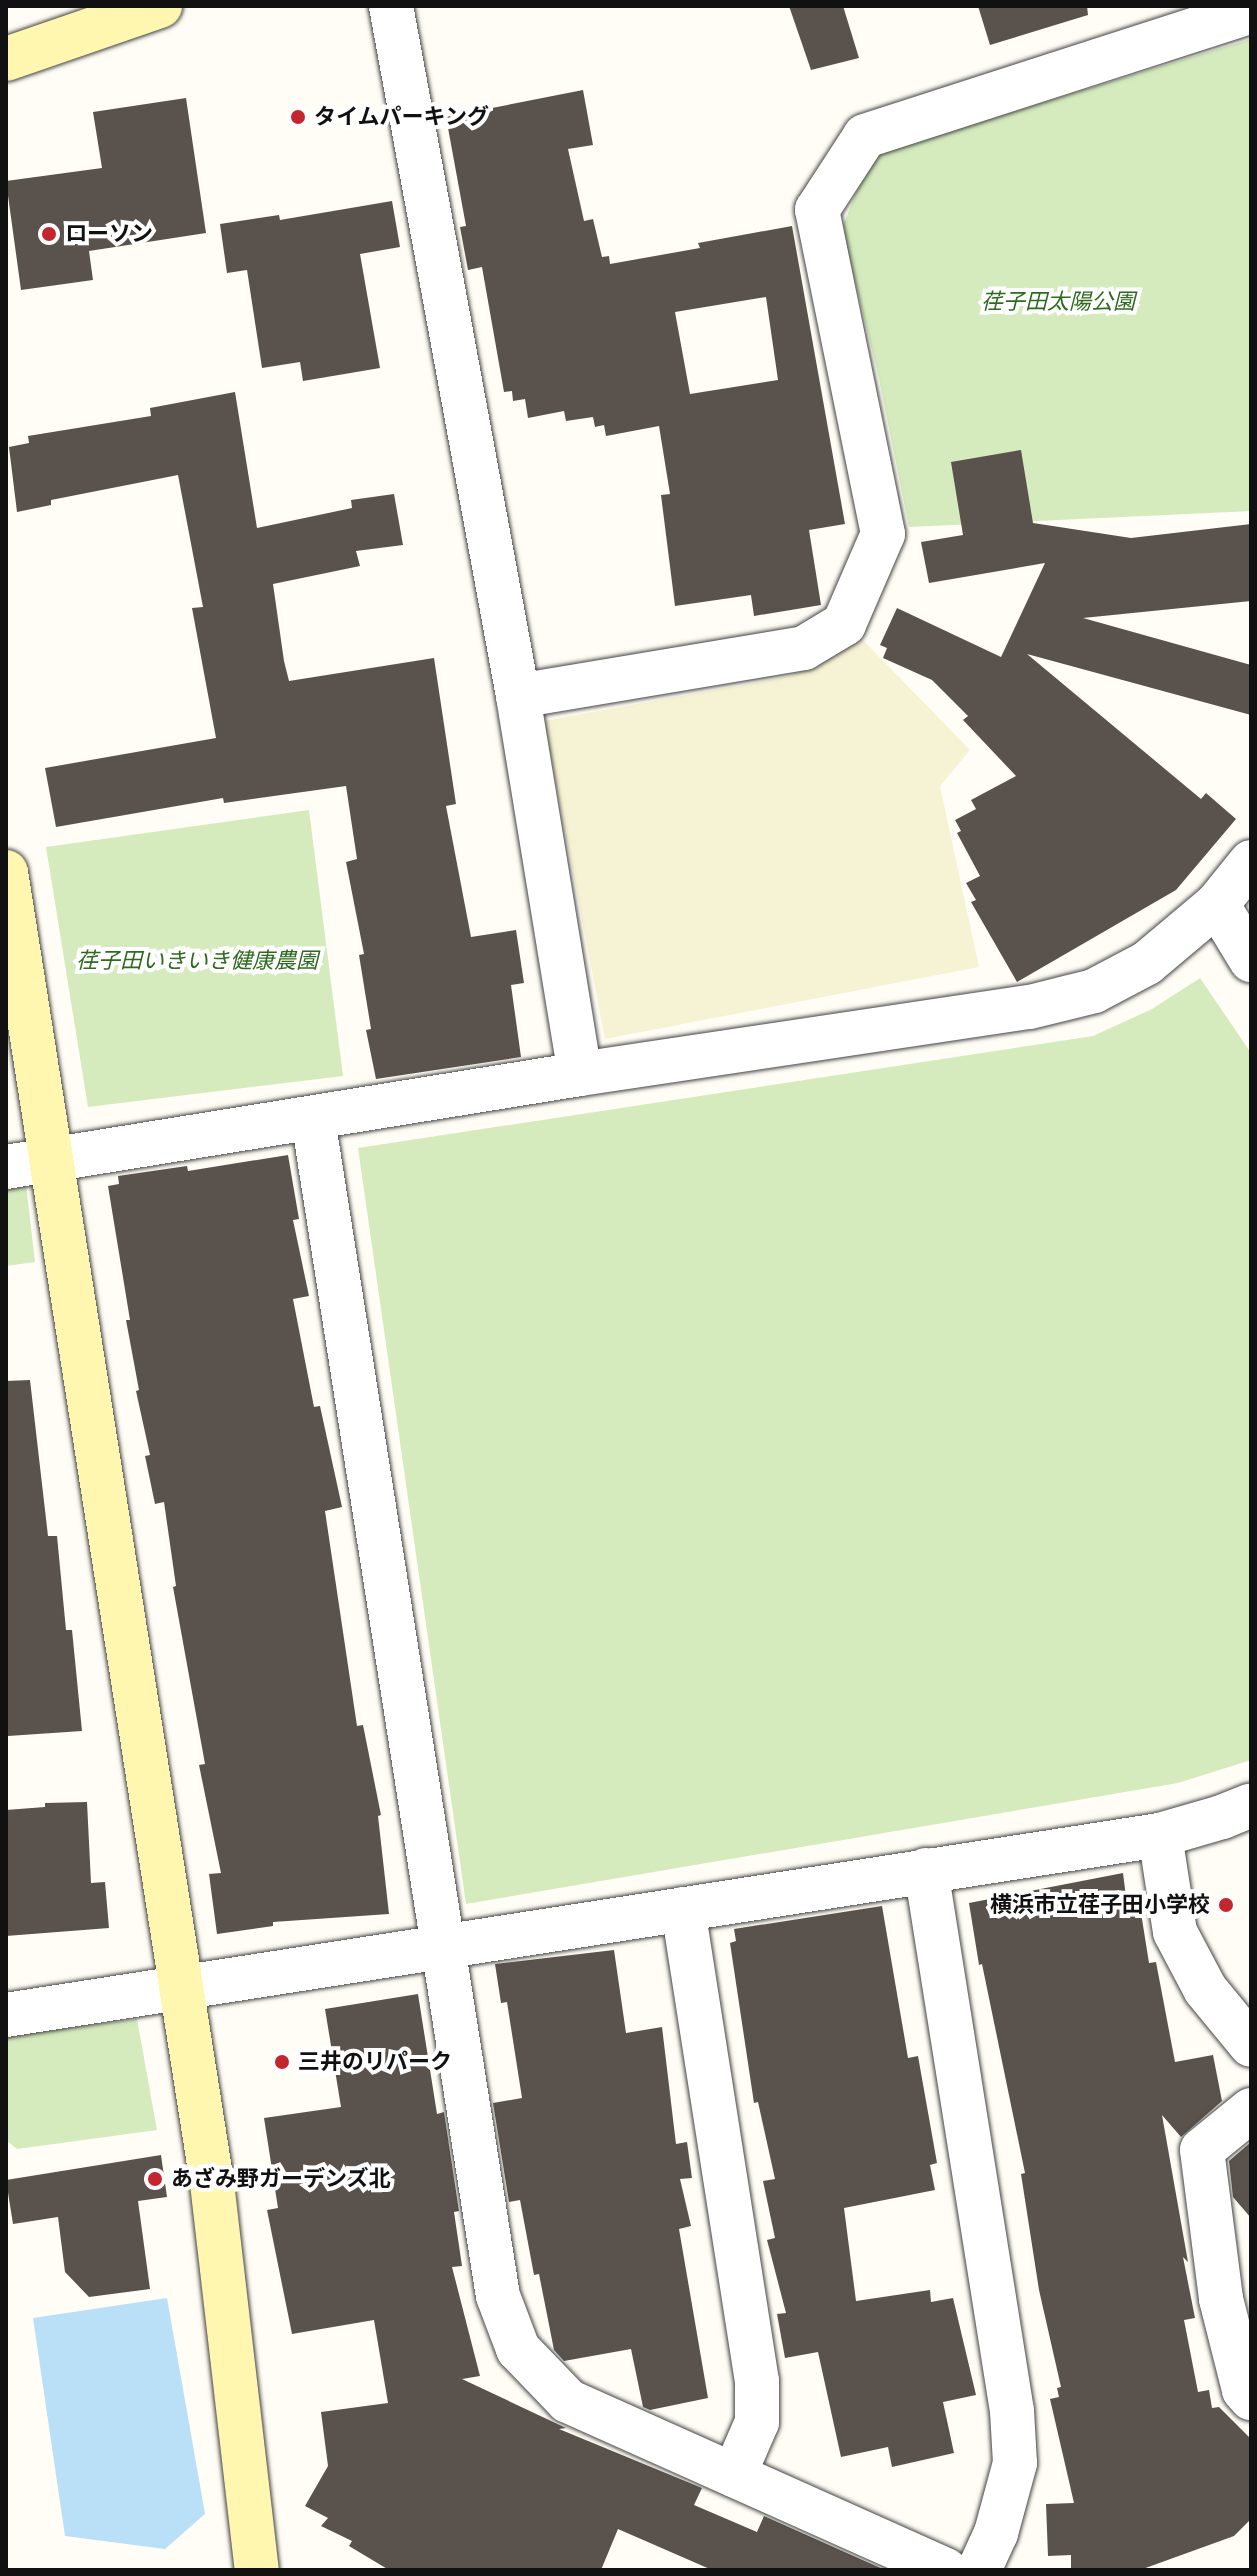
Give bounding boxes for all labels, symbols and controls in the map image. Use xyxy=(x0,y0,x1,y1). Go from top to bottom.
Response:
place label: タイムパーキング xyxy=(314,104,490,130)
marker: タイムパーキング xyxy=(289,108,307,126)
place label: ローソン xyxy=(65,221,153,247)
marker: ローソン xyxy=(40,225,58,243)
park label: 荏子田太陽公園 xyxy=(981,289,1135,315)
park label: 荏子田いきいき健康農園 xyxy=(76,948,318,974)
place label: 横浜市立荏子田小学校 xyxy=(990,1892,1210,1918)
marker: 横浜市立荏子田小学校 xyxy=(1217,1896,1235,1914)
place label: 三井のリパーク xyxy=(298,2049,452,2075)
marker: 三井のリパーク xyxy=(273,2053,291,2071)
place label: あざみ野ガーデンズ北 xyxy=(171,2166,391,2192)
marker: あざみ野ガーデンズ北 xyxy=(146,2170,164,2188)

